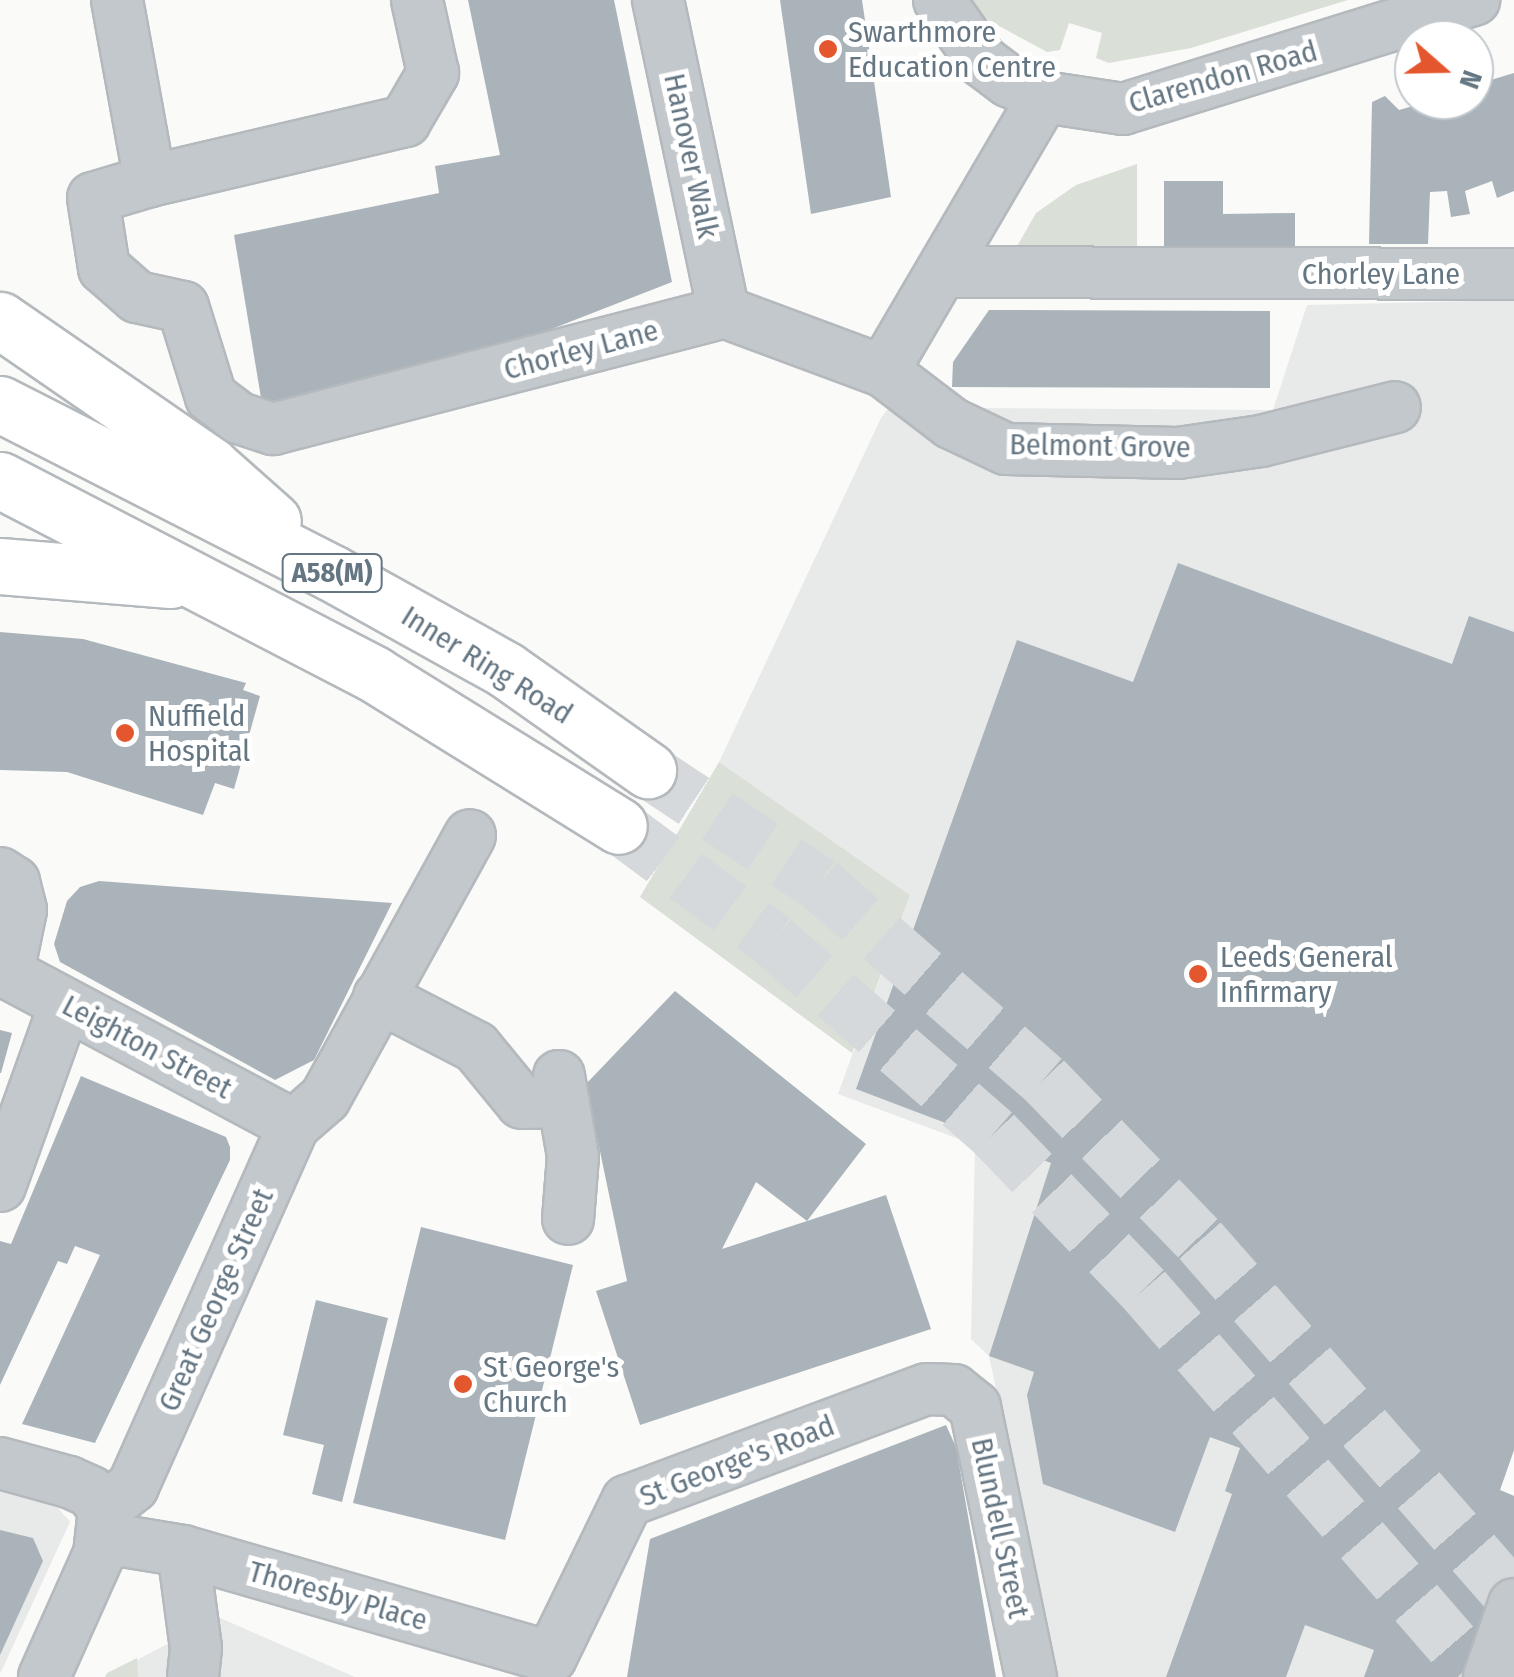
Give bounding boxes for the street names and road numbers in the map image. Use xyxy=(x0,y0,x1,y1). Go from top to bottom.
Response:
street label: Clarendon Road xyxy=(1125,33,1321,121)
street label: Hanover Walk xyxy=(656,70,726,242)
street label: Chorley Lane xyxy=(1302,256,1460,292)
street label: Chorley Lane xyxy=(500,312,662,388)
street label: Belmont Grove xyxy=(1009,426,1191,466)
road number: A58(M) xyxy=(280,550,384,596)
street label: Inner Ring Road xyxy=(395,598,579,732)
street label: Leighton Street xyxy=(56,987,238,1107)
street label: Great George Street xyxy=(151,1183,281,1417)
street label: St George's Road xyxy=(635,1407,839,1515)
street label: Blundell Street xyxy=(963,1435,1037,1621)
street label: Thoresby Place xyxy=(245,1553,431,1639)

